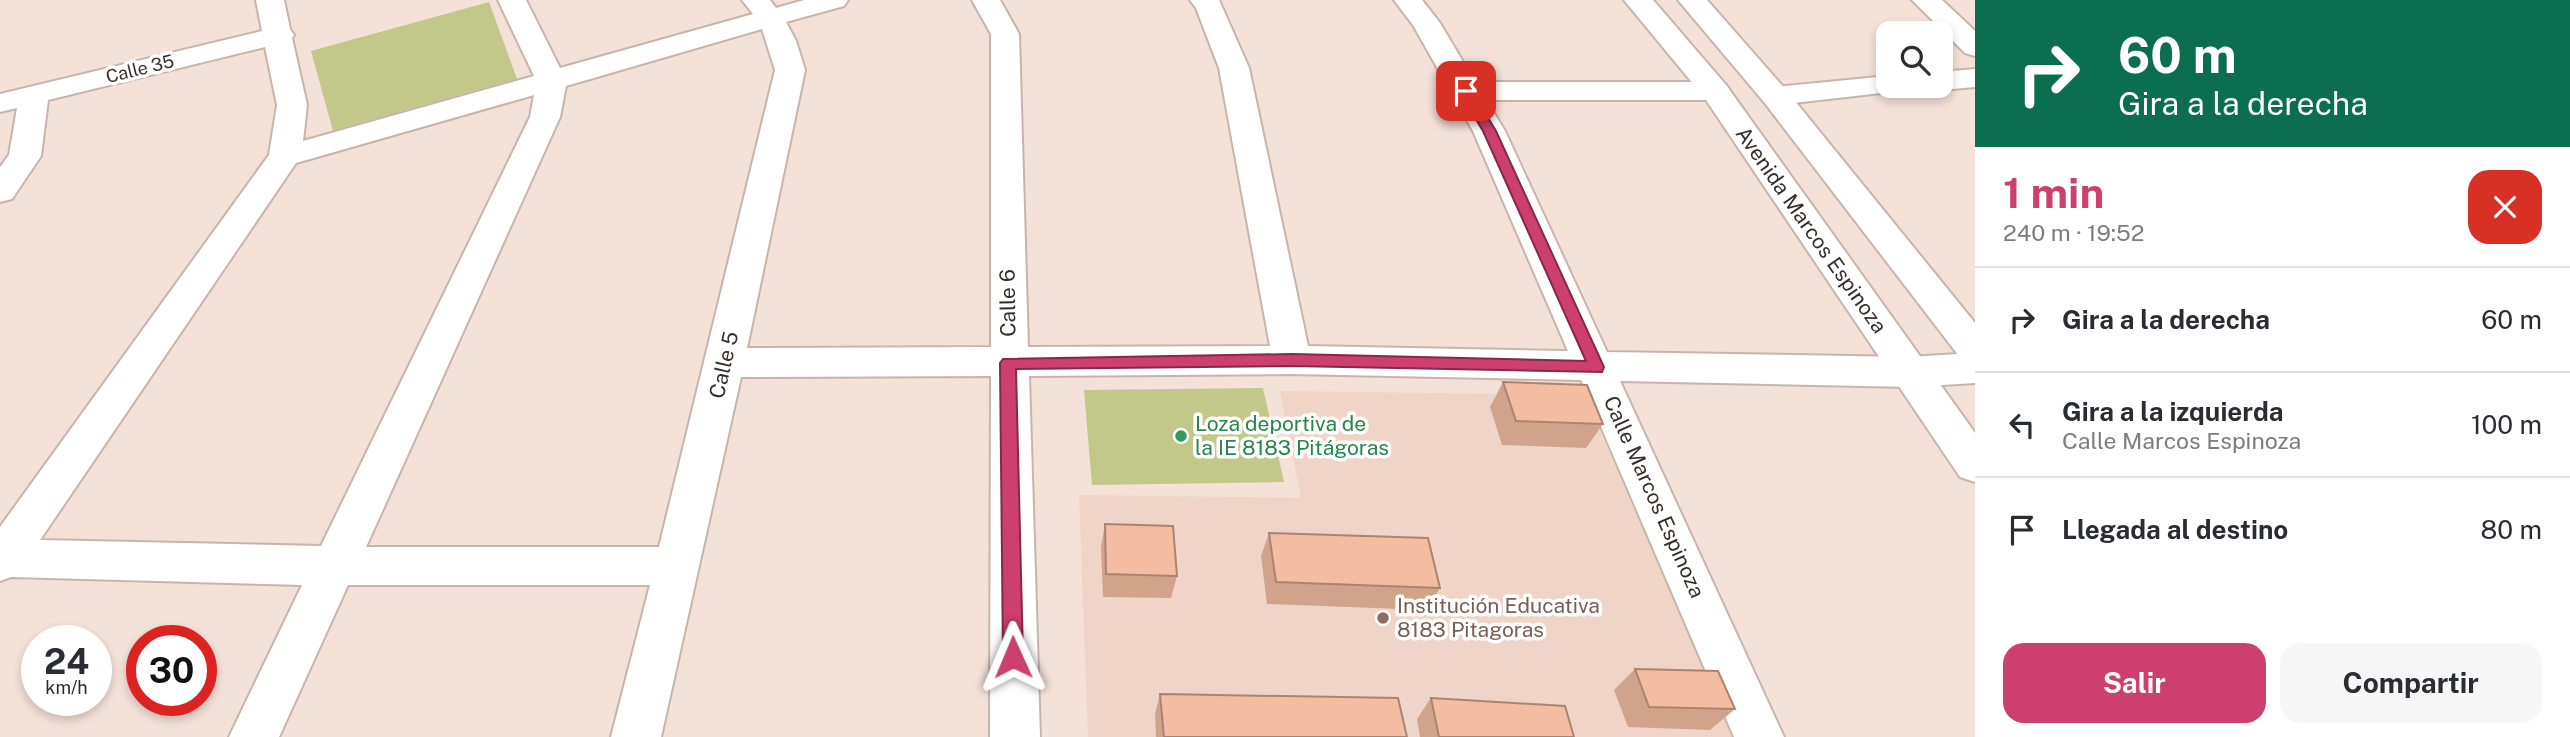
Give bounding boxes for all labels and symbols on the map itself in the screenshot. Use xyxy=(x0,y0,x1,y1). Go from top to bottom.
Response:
street label: Calle 35 xyxy=(104,50,176,87)
pin xyxy=(1436,61,1496,121)
street label: Avenida Marcos Espinoza xyxy=(1731,122,1892,338)
street label: Calle 6 xyxy=(994,269,1021,337)
street label: Calle 5 xyxy=(704,329,743,401)
street label: Calle Marcos Espinoza xyxy=(1599,392,1710,602)
place label: Loza deportiva de la IE 8183 Pitágoras xyxy=(1195,411,1389,460)
marker: Loza deportiva de la IE 8183 Pitágoras xyxy=(1173,428,1189,444)
place label: Institución Educativa 8183 Pitagoras xyxy=(1397,593,1600,642)
marker: Institución Educativa 8183 Pitagoras xyxy=(1375,610,1391,626)
position arrow xyxy=(976,620,1050,694)
speed limit sign: 30 xyxy=(126,625,217,716)

